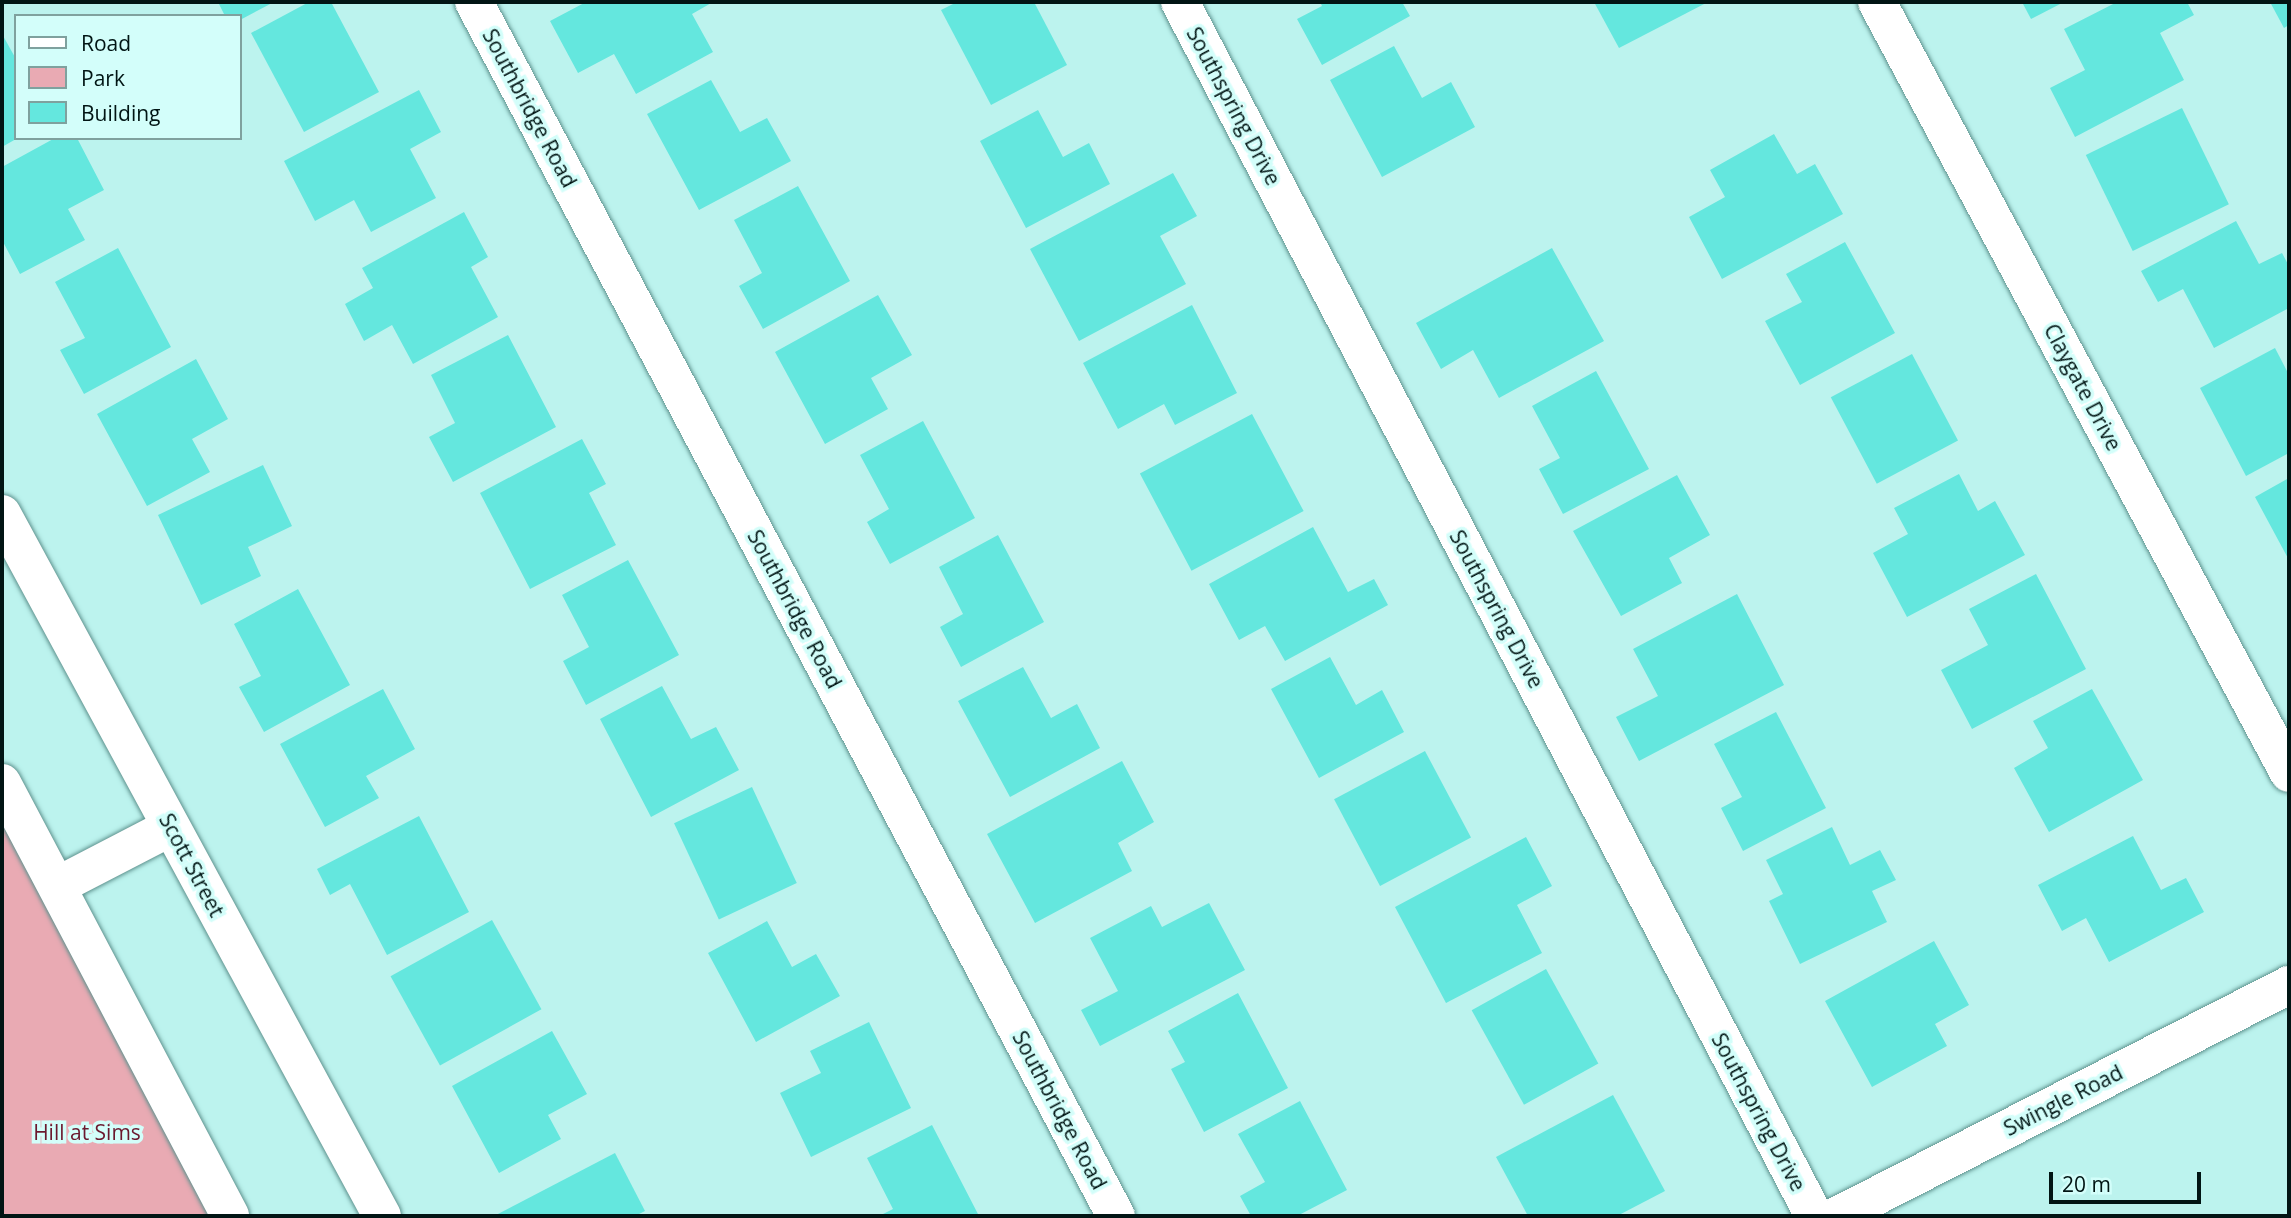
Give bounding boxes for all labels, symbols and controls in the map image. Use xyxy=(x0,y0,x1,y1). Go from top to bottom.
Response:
legend xyxy=(14,14,242,140)
street label: Southspring Drive xyxy=(1182,23,1286,189)
street label: Southbridge Road xyxy=(478,25,582,191)
text: Road xyxy=(81,29,131,57)
text: Park xyxy=(81,64,125,92)
text: Building xyxy=(81,99,160,127)
street label: Claygate Drive xyxy=(2039,319,2127,455)
street label: Southbridge Road xyxy=(743,526,847,692)
street label: Southspring Drive xyxy=(1445,526,1549,692)
street label: Scott Street xyxy=(154,809,230,921)
street label: Southbridge Road xyxy=(1008,1027,1112,1193)
street label: Southspring Drive xyxy=(1707,1029,1811,1195)
street label: Swingle Road xyxy=(1999,1059,2127,1141)
park label: Hill at Sims xyxy=(33,1119,141,1145)
scale bar xyxy=(2053,1158,2205,1202)
text: 20 m xyxy=(2062,1170,2111,1198)

